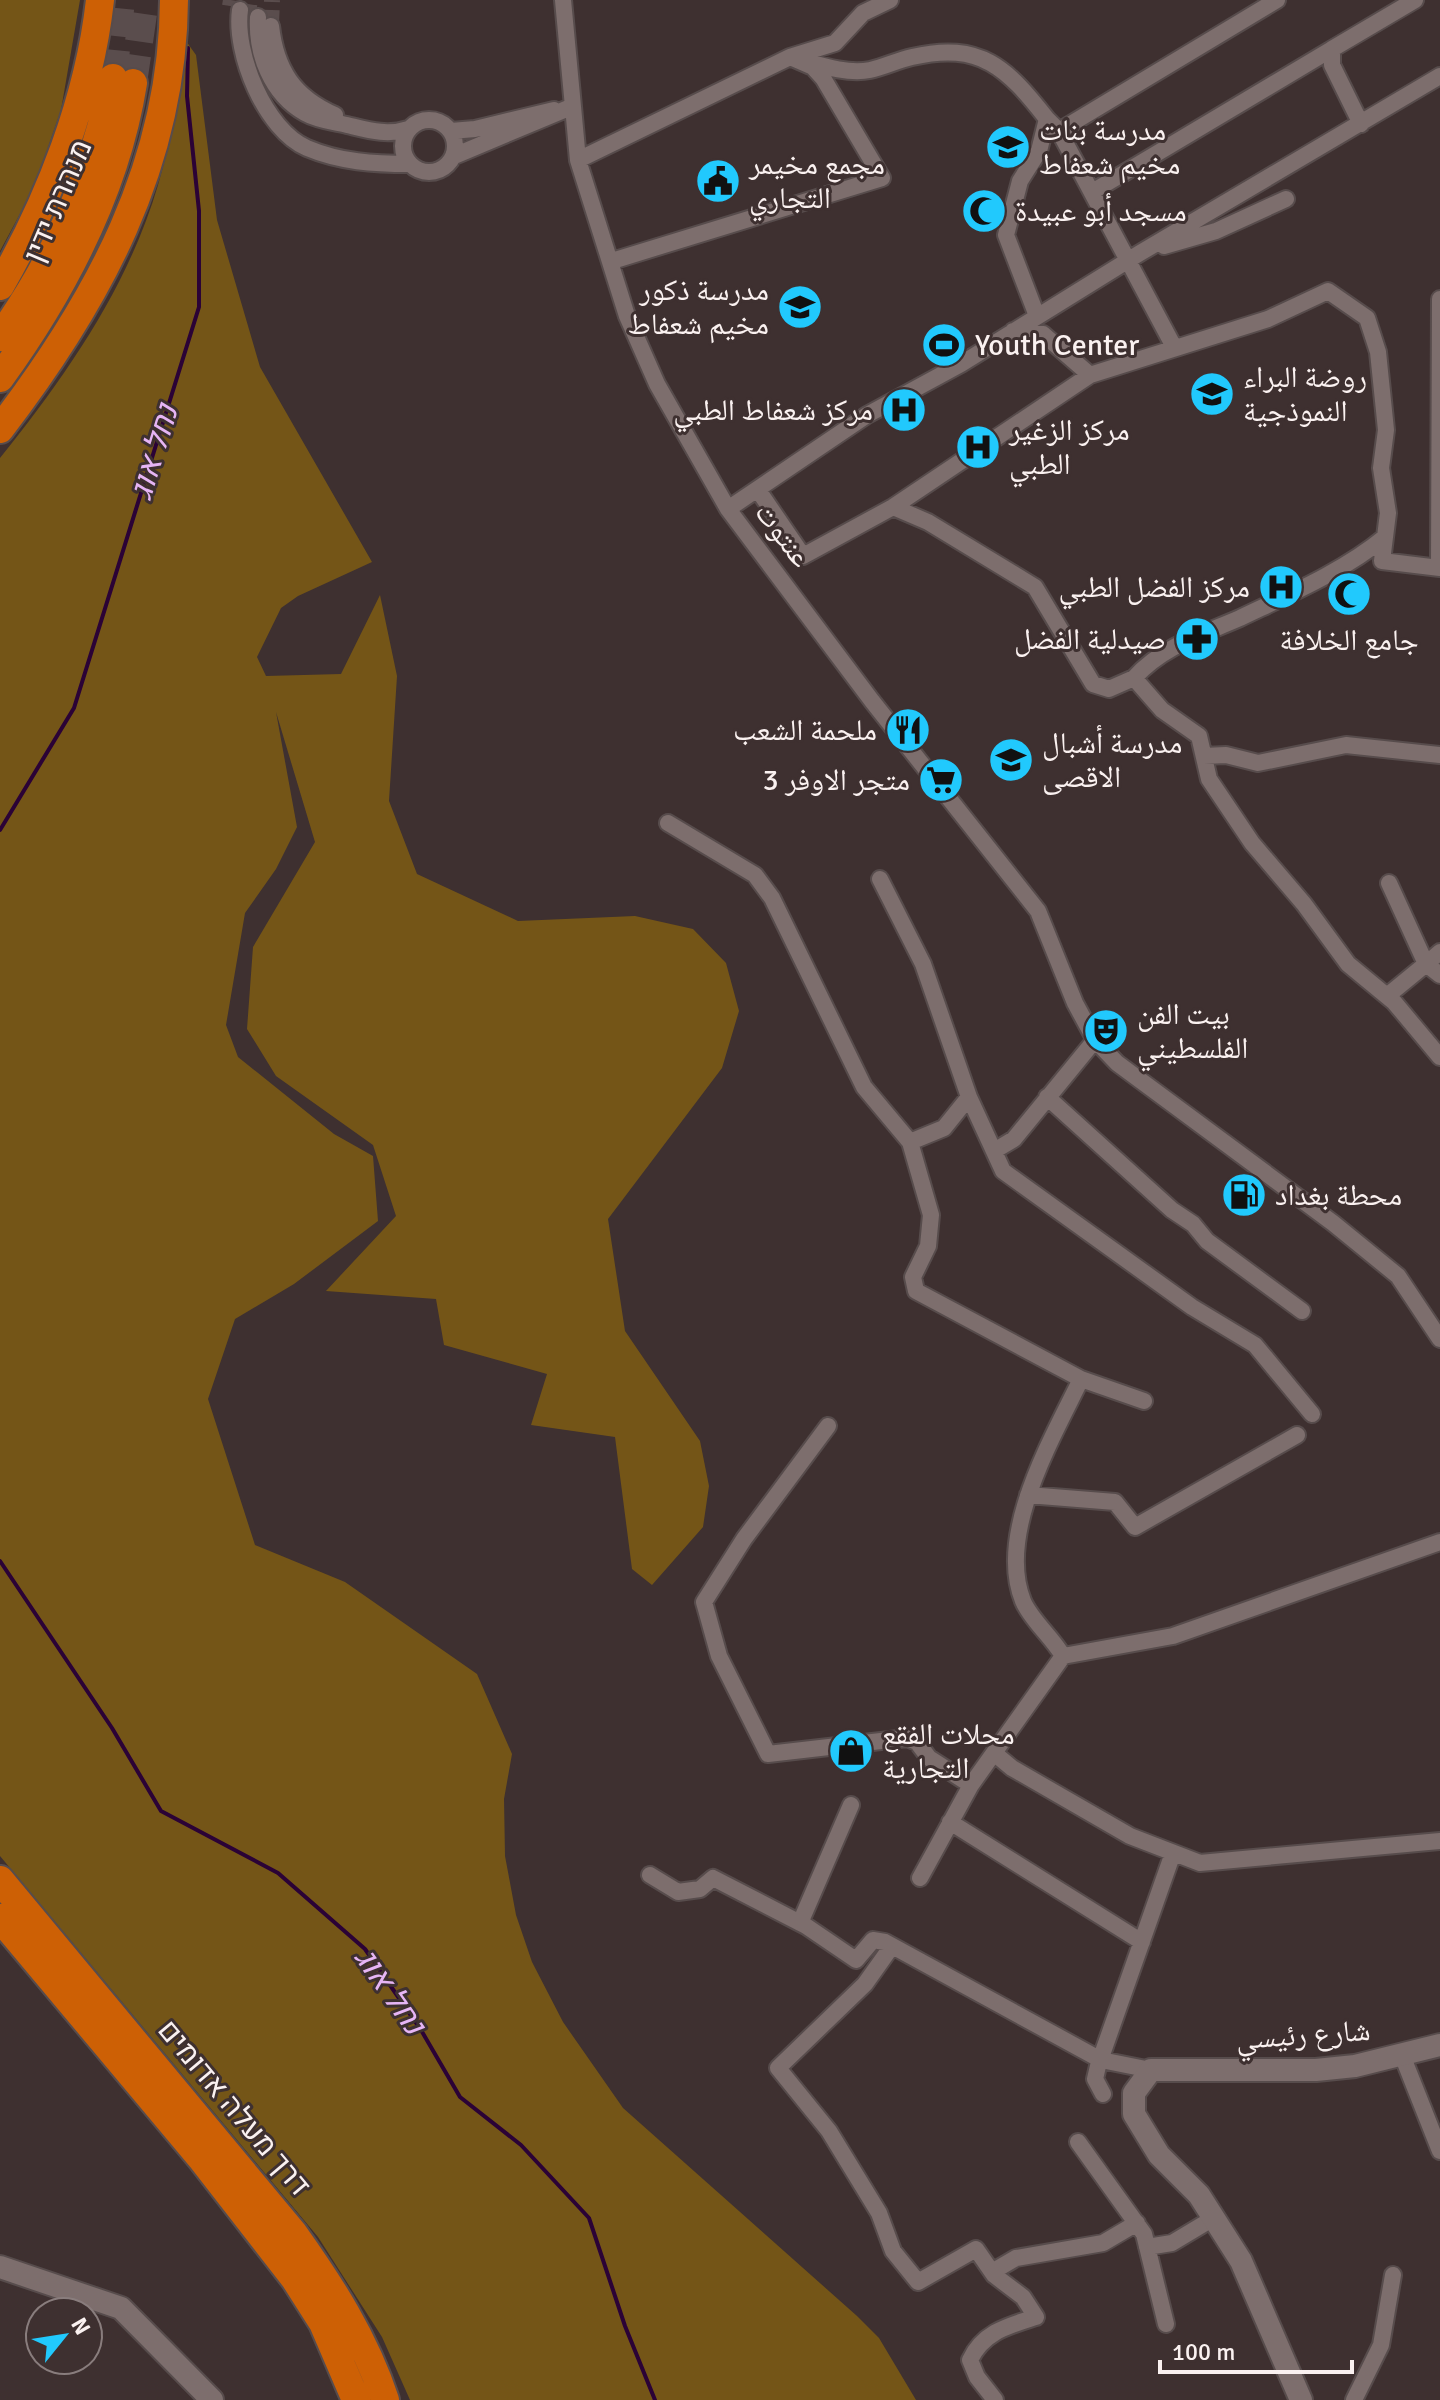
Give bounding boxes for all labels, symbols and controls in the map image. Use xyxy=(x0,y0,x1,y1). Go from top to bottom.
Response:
place label: مدرسة بنات مخيم شعفاط xyxy=(1039,112,1180,184)
school or university icon: مدرسة بنات مخيم شعفاط xyxy=(984,123,1032,171)
street label: מנהרת ידין xyxy=(16,134,100,268)
place label: مجمع مخيمر التجاري xyxy=(748,146,885,221)
public building icon: مجمع مخيمر التجاري xyxy=(694,157,742,205)
mosque icon: مسجد أبو عبيدة xyxy=(960,187,1008,235)
place label: مسجد أبو عبيدة xyxy=(1015,192,1187,230)
place label: مدرسة ذكور مخيم شعفاط xyxy=(628,272,769,344)
school or university icon: مدرسة ذكور مخيم شعفاط xyxy=(776,283,824,331)
sports icon: Youth Center xyxy=(920,321,968,369)
place label: Youth Center xyxy=(975,327,1139,364)
place label: روضة البراء النموذجية xyxy=(1243,359,1367,430)
school or university icon: روضة البراء النموذجية xyxy=(1188,370,1236,418)
hospital icon: مركز شعفاط الطبي xyxy=(880,386,928,434)
place label: مركز شعفاط الطبي xyxy=(673,392,873,433)
water label: נחל אוג xyxy=(121,398,188,504)
place label: مركز الزغير الطبي xyxy=(1008,412,1130,487)
hospital icon: مركز الزغير الطبي xyxy=(954,423,1002,471)
street label: عنتوت xyxy=(747,495,819,575)
hospital icon: مركز الفضل الطبي xyxy=(1257,563,1305,611)
place label: مركز الفضل الطبي xyxy=(1059,569,1250,610)
mosque icon: جامع الخلافة xyxy=(1325,570,1373,618)
pharmacy icon: صيدلية الفضل xyxy=(1173,615,1221,663)
place label: صيدلية الفضل xyxy=(1014,621,1166,658)
place label: جامع الخلافة xyxy=(1279,622,1419,659)
restaurant icon: ملحمة الشعب xyxy=(884,706,932,754)
place label: ملحمة الشعب xyxy=(733,712,877,749)
place label: مدرسة أشبال الاقصى xyxy=(1042,724,1182,796)
school or university icon: مدرسة أشبال الاقصى xyxy=(987,736,1035,784)
supermarket icon: متجر الاوفر 3 xyxy=(917,756,965,804)
place label: متجر الاوفر 3 xyxy=(763,762,910,799)
place label: بيت الفن الفلسطيني xyxy=(1137,996,1248,1071)
theatre icon: بيت الفن الفلسطيني xyxy=(1082,1007,1130,1055)
fuel station icon: محطة بغداد xyxy=(1220,1171,1268,1219)
place label: محطة بغداد xyxy=(1275,1177,1402,1214)
place label: محلات الفقع التجارية xyxy=(882,1716,1015,1787)
shop icon: محلات الفقع التجارية xyxy=(827,1727,875,1775)
water label: נחל אוג xyxy=(346,1940,435,2044)
street label: דרך מעלה אדומים xyxy=(150,2012,318,2204)
street label: شارع رئيسي xyxy=(1234,2012,1372,2063)
north arrow xyxy=(24,2296,104,2376)
text: N xyxy=(65,2313,96,2340)
scale bar xyxy=(1160,2324,1352,2374)
text: 100 m xyxy=(1172,2337,1235,2367)

